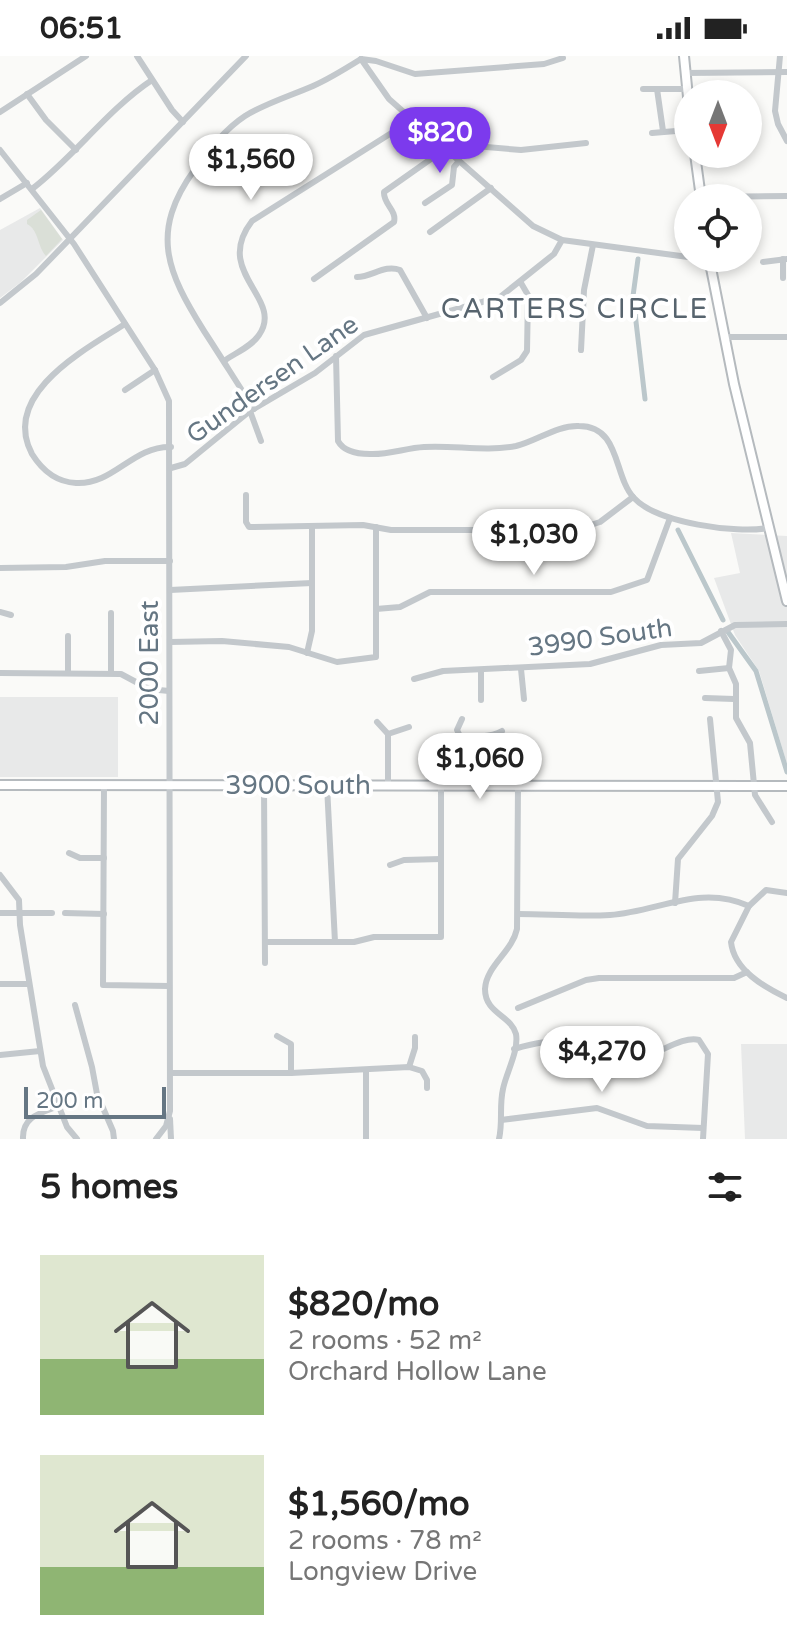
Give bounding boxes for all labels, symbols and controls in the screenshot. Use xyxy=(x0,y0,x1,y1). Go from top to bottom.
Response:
text: 06:51 xyxy=(40,10,123,47)
north arrow xyxy=(674,80,762,168)
map controls xyxy=(674,80,762,272)
pin: $820 xyxy=(393,107,487,175)
text: $820 xyxy=(407,117,473,148)
pin: $1,560 xyxy=(186,134,316,202)
text: $1,560 xyxy=(207,144,295,175)
button: locate xyxy=(674,184,762,272)
district label: CARTERS CIRCLE xyxy=(441,292,709,326)
street label: Gundersen Lane xyxy=(181,309,364,450)
pin: $1,030 xyxy=(469,509,599,577)
text: $1,030 xyxy=(490,519,578,550)
street label: 2000 East xyxy=(134,600,165,726)
street label: 3990 South xyxy=(526,612,674,663)
pin: $1,060 xyxy=(415,733,545,801)
text: $1,060 xyxy=(436,743,524,774)
street label: 3900 South xyxy=(225,770,371,801)
pin: $4,270 xyxy=(537,1026,667,1094)
text: $4,270 xyxy=(558,1036,646,1067)
scale bar xyxy=(24,1083,166,1119)
text: 200 m xyxy=(36,1088,103,1114)
icon: filters xyxy=(703,1165,747,1209)
text: 5 homes xyxy=(40,1167,178,1208)
text: $820/mo xyxy=(288,1284,439,1325)
icon: home xyxy=(104,1287,200,1383)
text: 2 rooms · 52 m² xyxy=(288,1325,482,1356)
text: Orchard Hollow Lane xyxy=(288,1356,547,1387)
text: $1,560/mo xyxy=(288,1484,470,1525)
icon: home xyxy=(104,1487,200,1583)
text: 2 rooms · 78 m² xyxy=(288,1525,482,1556)
text: Longview Drive xyxy=(288,1556,477,1587)

